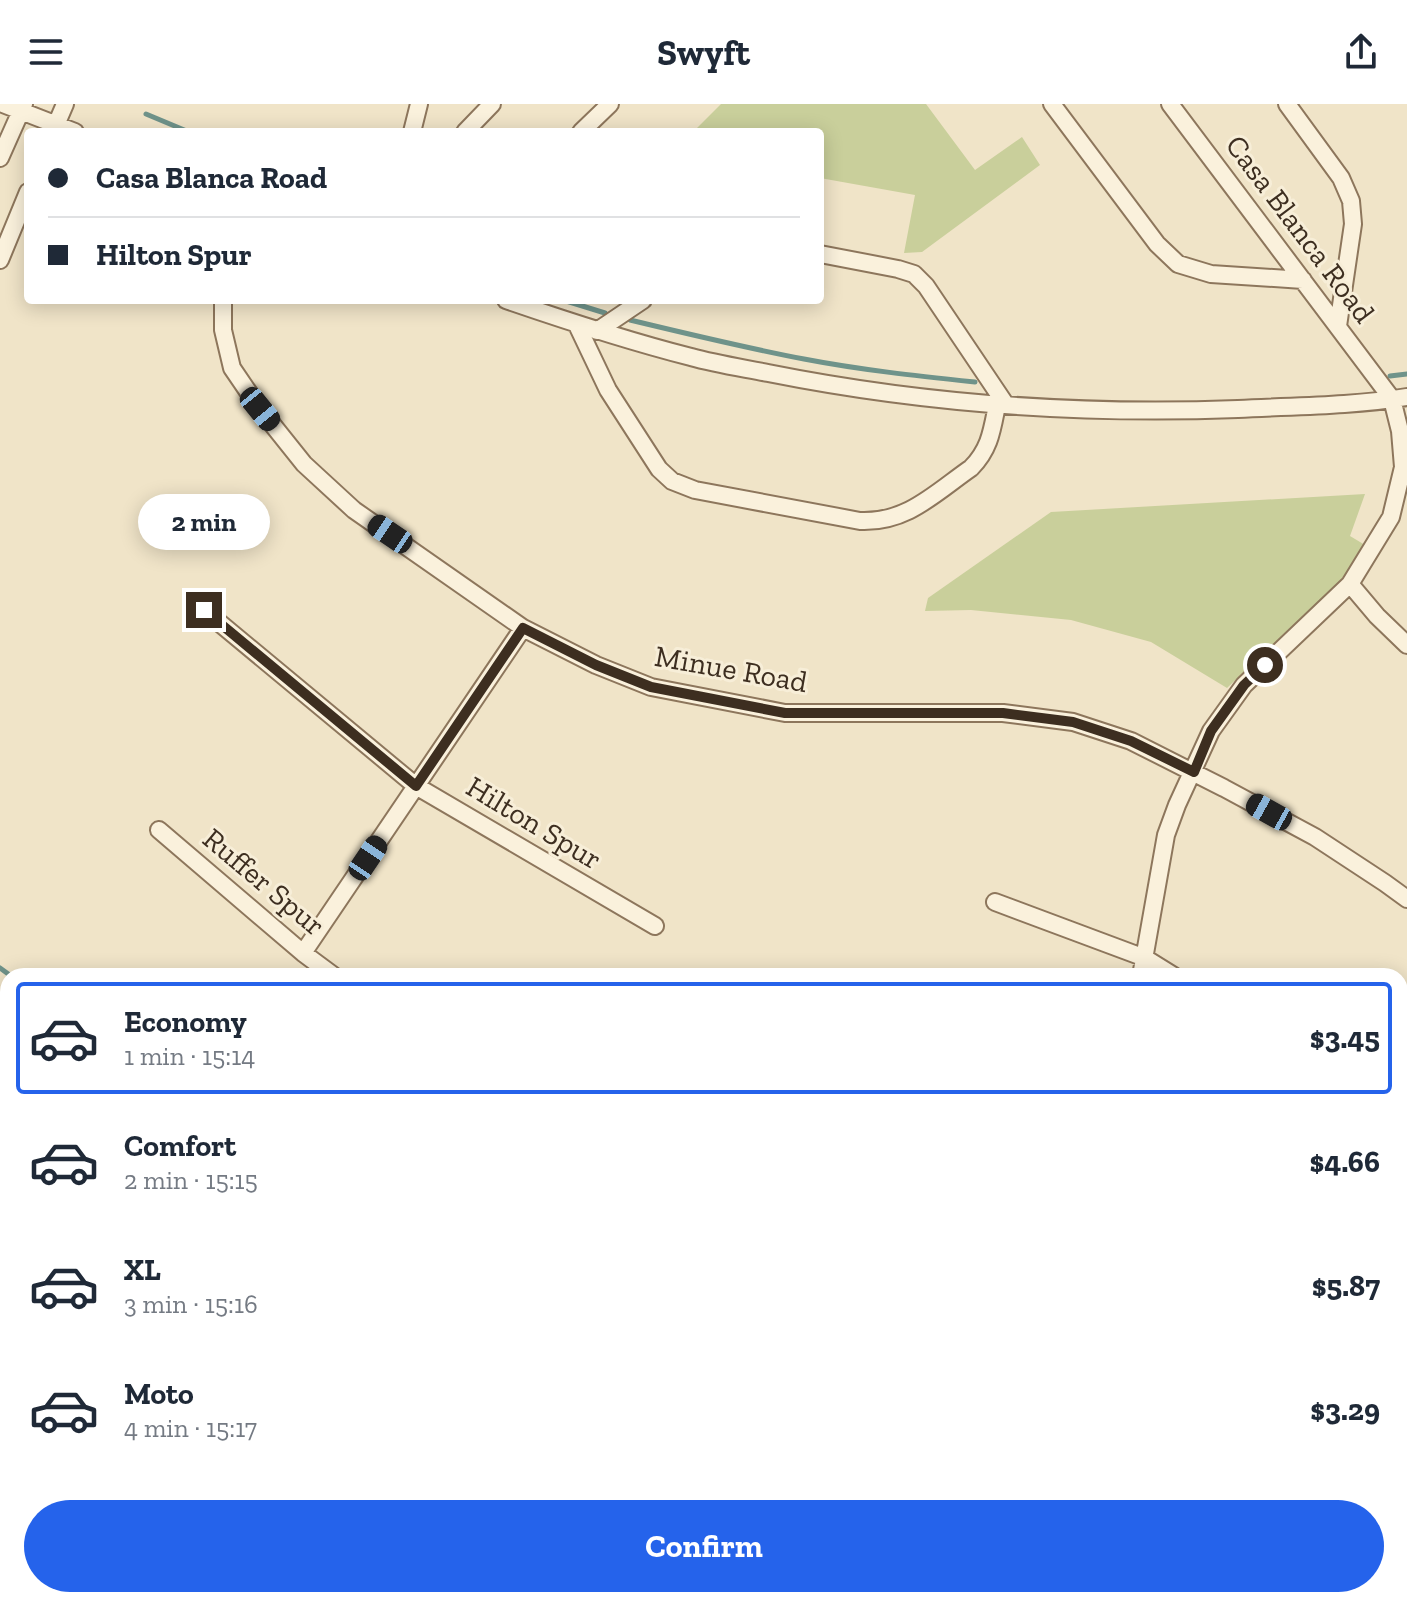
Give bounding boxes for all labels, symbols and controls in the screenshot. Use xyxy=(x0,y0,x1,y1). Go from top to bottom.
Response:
icon: menu xyxy=(24,30,68,74)
icon: share xyxy=(1339,30,1383,74)
text: Swyft xyxy=(657,31,750,74)
street label: Casa Blanca Road xyxy=(1218,128,1383,330)
text: Casa Blanca Road xyxy=(96,160,327,196)
text: Hilton Spur xyxy=(96,237,252,273)
car xyxy=(236,383,284,435)
callout: 2 min xyxy=(138,494,270,550)
text: 2 min xyxy=(172,506,236,538)
car xyxy=(363,511,417,557)
route end xyxy=(186,592,222,628)
street label: Minue Road xyxy=(652,638,811,700)
route start xyxy=(1247,647,1283,683)
street label: Hilton Spur xyxy=(460,769,608,877)
car xyxy=(1242,790,1296,834)
street label: Ruffer Spur xyxy=(196,820,332,944)
car xyxy=(345,831,391,885)
icon: car xyxy=(28,1002,100,1074)
text: Economy xyxy=(124,1004,247,1040)
text: $3.45 xyxy=(1310,1020,1380,1056)
text: 1 min · 15:14 xyxy=(124,1040,255,1072)
icon: car xyxy=(28,1126,100,1198)
text: Comfort xyxy=(124,1128,236,1164)
text: $4.66 xyxy=(1310,1144,1380,1180)
text: 2 min · 15:15 xyxy=(124,1164,258,1196)
icon: car xyxy=(28,1250,100,1322)
text: XL xyxy=(124,1252,161,1288)
text: $5.87 xyxy=(1312,1268,1380,1304)
text: 3 min · 15:16 xyxy=(124,1288,258,1320)
icon: car xyxy=(28,1374,100,1446)
text: Moto xyxy=(124,1376,194,1412)
text: $3.29 xyxy=(1310,1392,1380,1428)
text: 4 min · 15:17 xyxy=(124,1412,257,1444)
button: Confirm xyxy=(24,1500,1384,1592)

